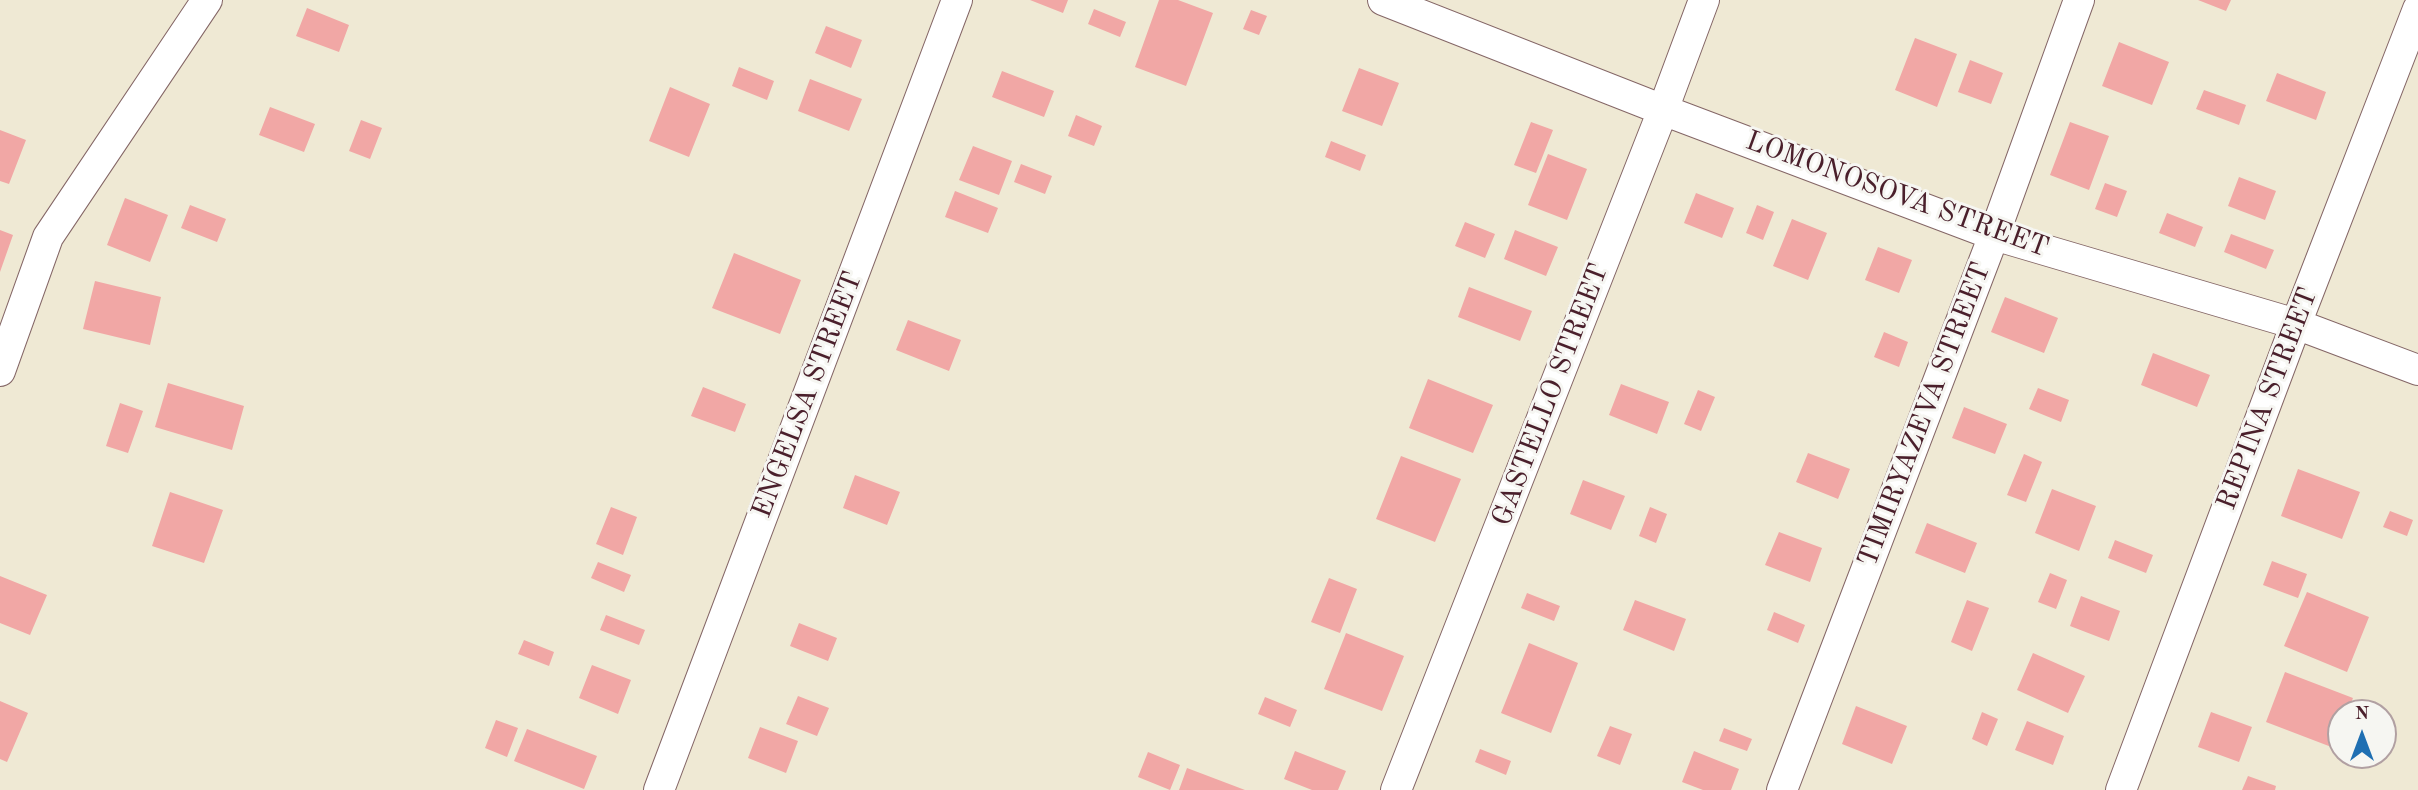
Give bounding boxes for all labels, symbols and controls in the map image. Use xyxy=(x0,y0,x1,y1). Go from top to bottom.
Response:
street label: LOMONOSOVA STREET xyxy=(1741,124,2053,266)
street label: TIMIRYAZEVA STREET xyxy=(1851,258,1999,572)
street label: GASTELLO STREET xyxy=(1485,259,1617,531)
street label: ENGELSA STREET xyxy=(746,267,870,523)
street label: REPINA STREET xyxy=(2210,283,2326,515)
north arrow xyxy=(2327,699,2397,769)
text: N xyxy=(2355,705,2369,724)

